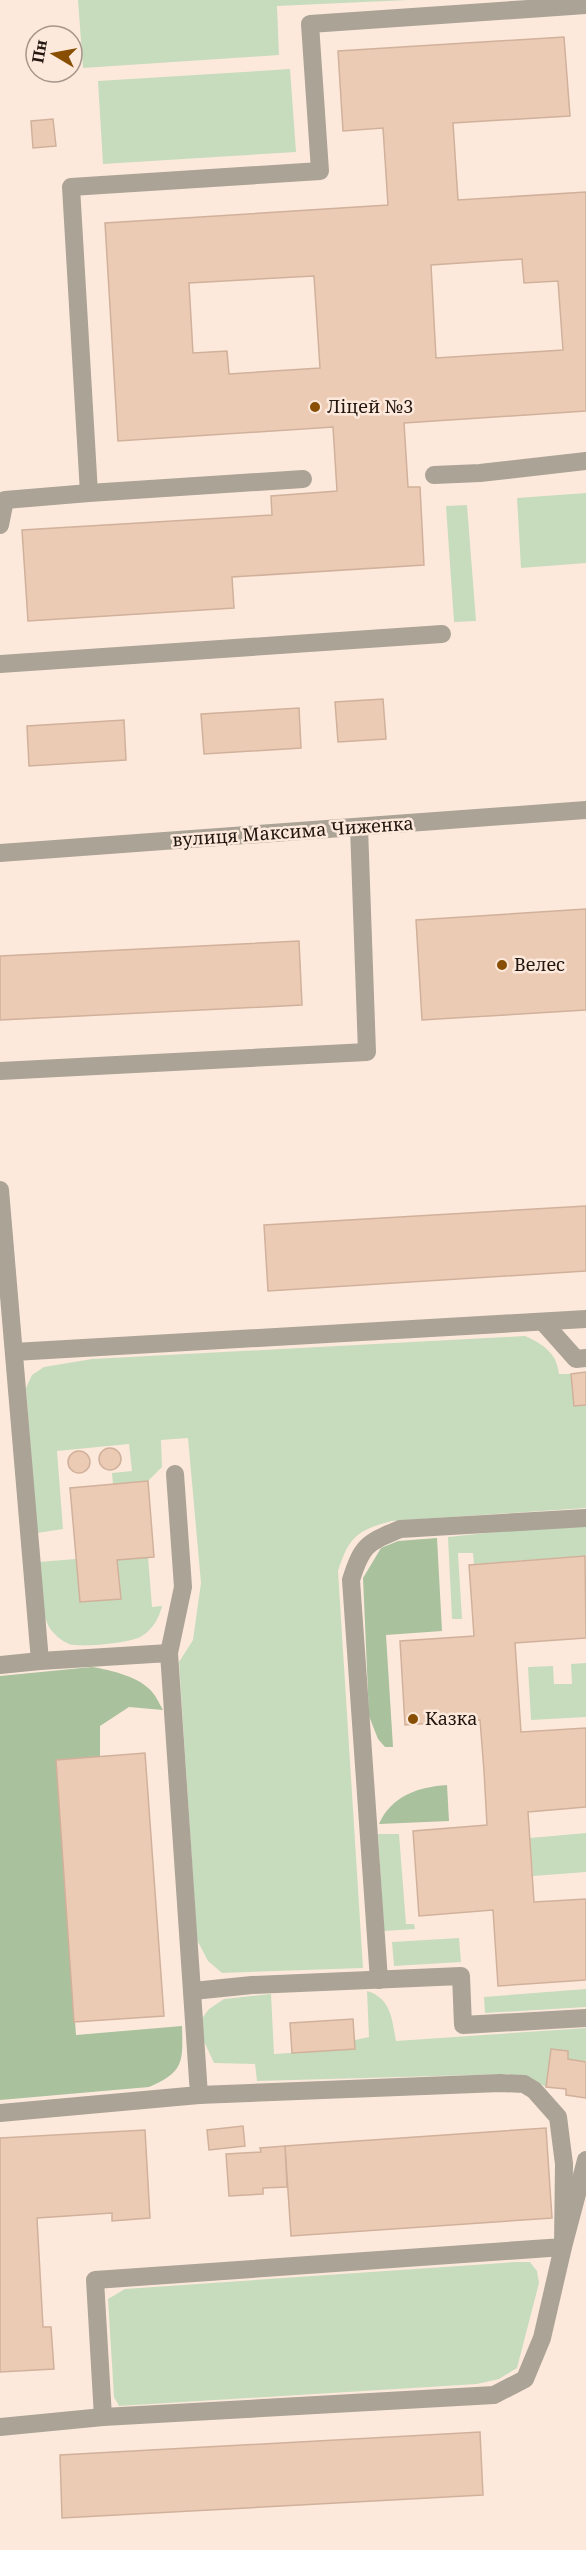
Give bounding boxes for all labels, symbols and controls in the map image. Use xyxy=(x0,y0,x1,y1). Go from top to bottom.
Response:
north arrow xyxy=(24,24,84,84)
text: Пн xyxy=(26,38,52,65)
place label: Ліцей №3 xyxy=(327,394,413,418)
marker: Ліцей №3 xyxy=(308,400,322,414)
street label: вулиця Максима Чиженка xyxy=(171,811,414,851)
place label: Велес xyxy=(514,952,565,976)
marker: Велес xyxy=(495,958,509,972)
place label: Казка xyxy=(425,1706,477,1730)
marker: Казка xyxy=(406,1712,420,1726)

